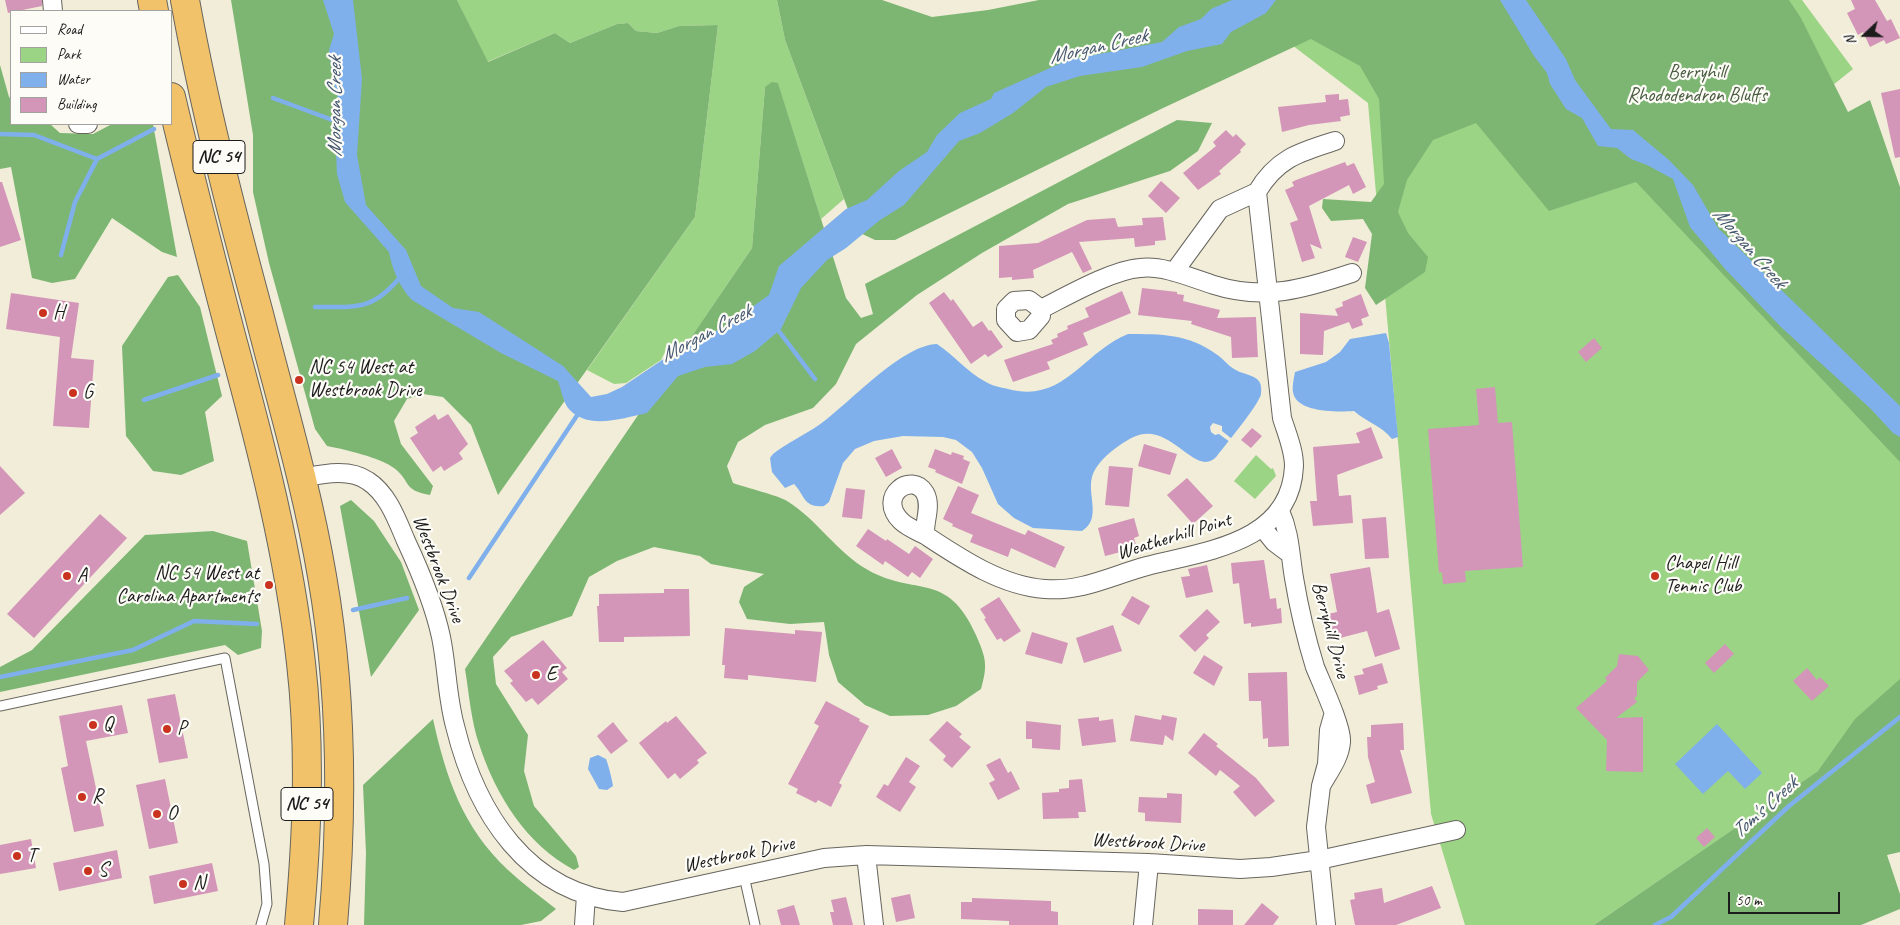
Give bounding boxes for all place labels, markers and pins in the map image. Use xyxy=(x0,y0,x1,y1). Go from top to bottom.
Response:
place label: H xyxy=(53,301,64,325)
marker: H xyxy=(37,307,49,319)
place label: NC 54 West at Westbrook Drive xyxy=(309,356,422,403)
marker: NC 54 West at Westbrook Drive xyxy=(293,374,305,386)
place label: G xyxy=(83,381,93,405)
marker: G xyxy=(67,387,79,399)
place label: Chapel Hill Tennis Club xyxy=(1665,552,1741,599)
place label: NC 54 West at Carolina Apartments xyxy=(117,562,259,609)
place label: A xyxy=(77,564,87,588)
marker: A xyxy=(61,570,73,582)
marker: Chapel Hill Tennis Club xyxy=(1649,570,1661,582)
marker: NC 54 West at Carolina Apartments xyxy=(263,579,275,591)
place label: E xyxy=(546,663,557,687)
marker: E xyxy=(530,669,542,681)
place label: Q xyxy=(103,713,113,737)
place label: P xyxy=(177,717,186,741)
marker: Q xyxy=(87,719,99,731)
marker: P xyxy=(161,723,173,735)
place label: R xyxy=(92,785,103,809)
marker: R xyxy=(76,791,88,803)
place label: O xyxy=(167,802,177,826)
marker: O xyxy=(151,808,163,820)
place label: T xyxy=(27,844,36,868)
marker: T xyxy=(11,850,23,862)
place label: S xyxy=(98,859,108,883)
marker: S xyxy=(82,865,94,877)
place label: N xyxy=(193,872,205,896)
marker: N xyxy=(177,878,189,890)

